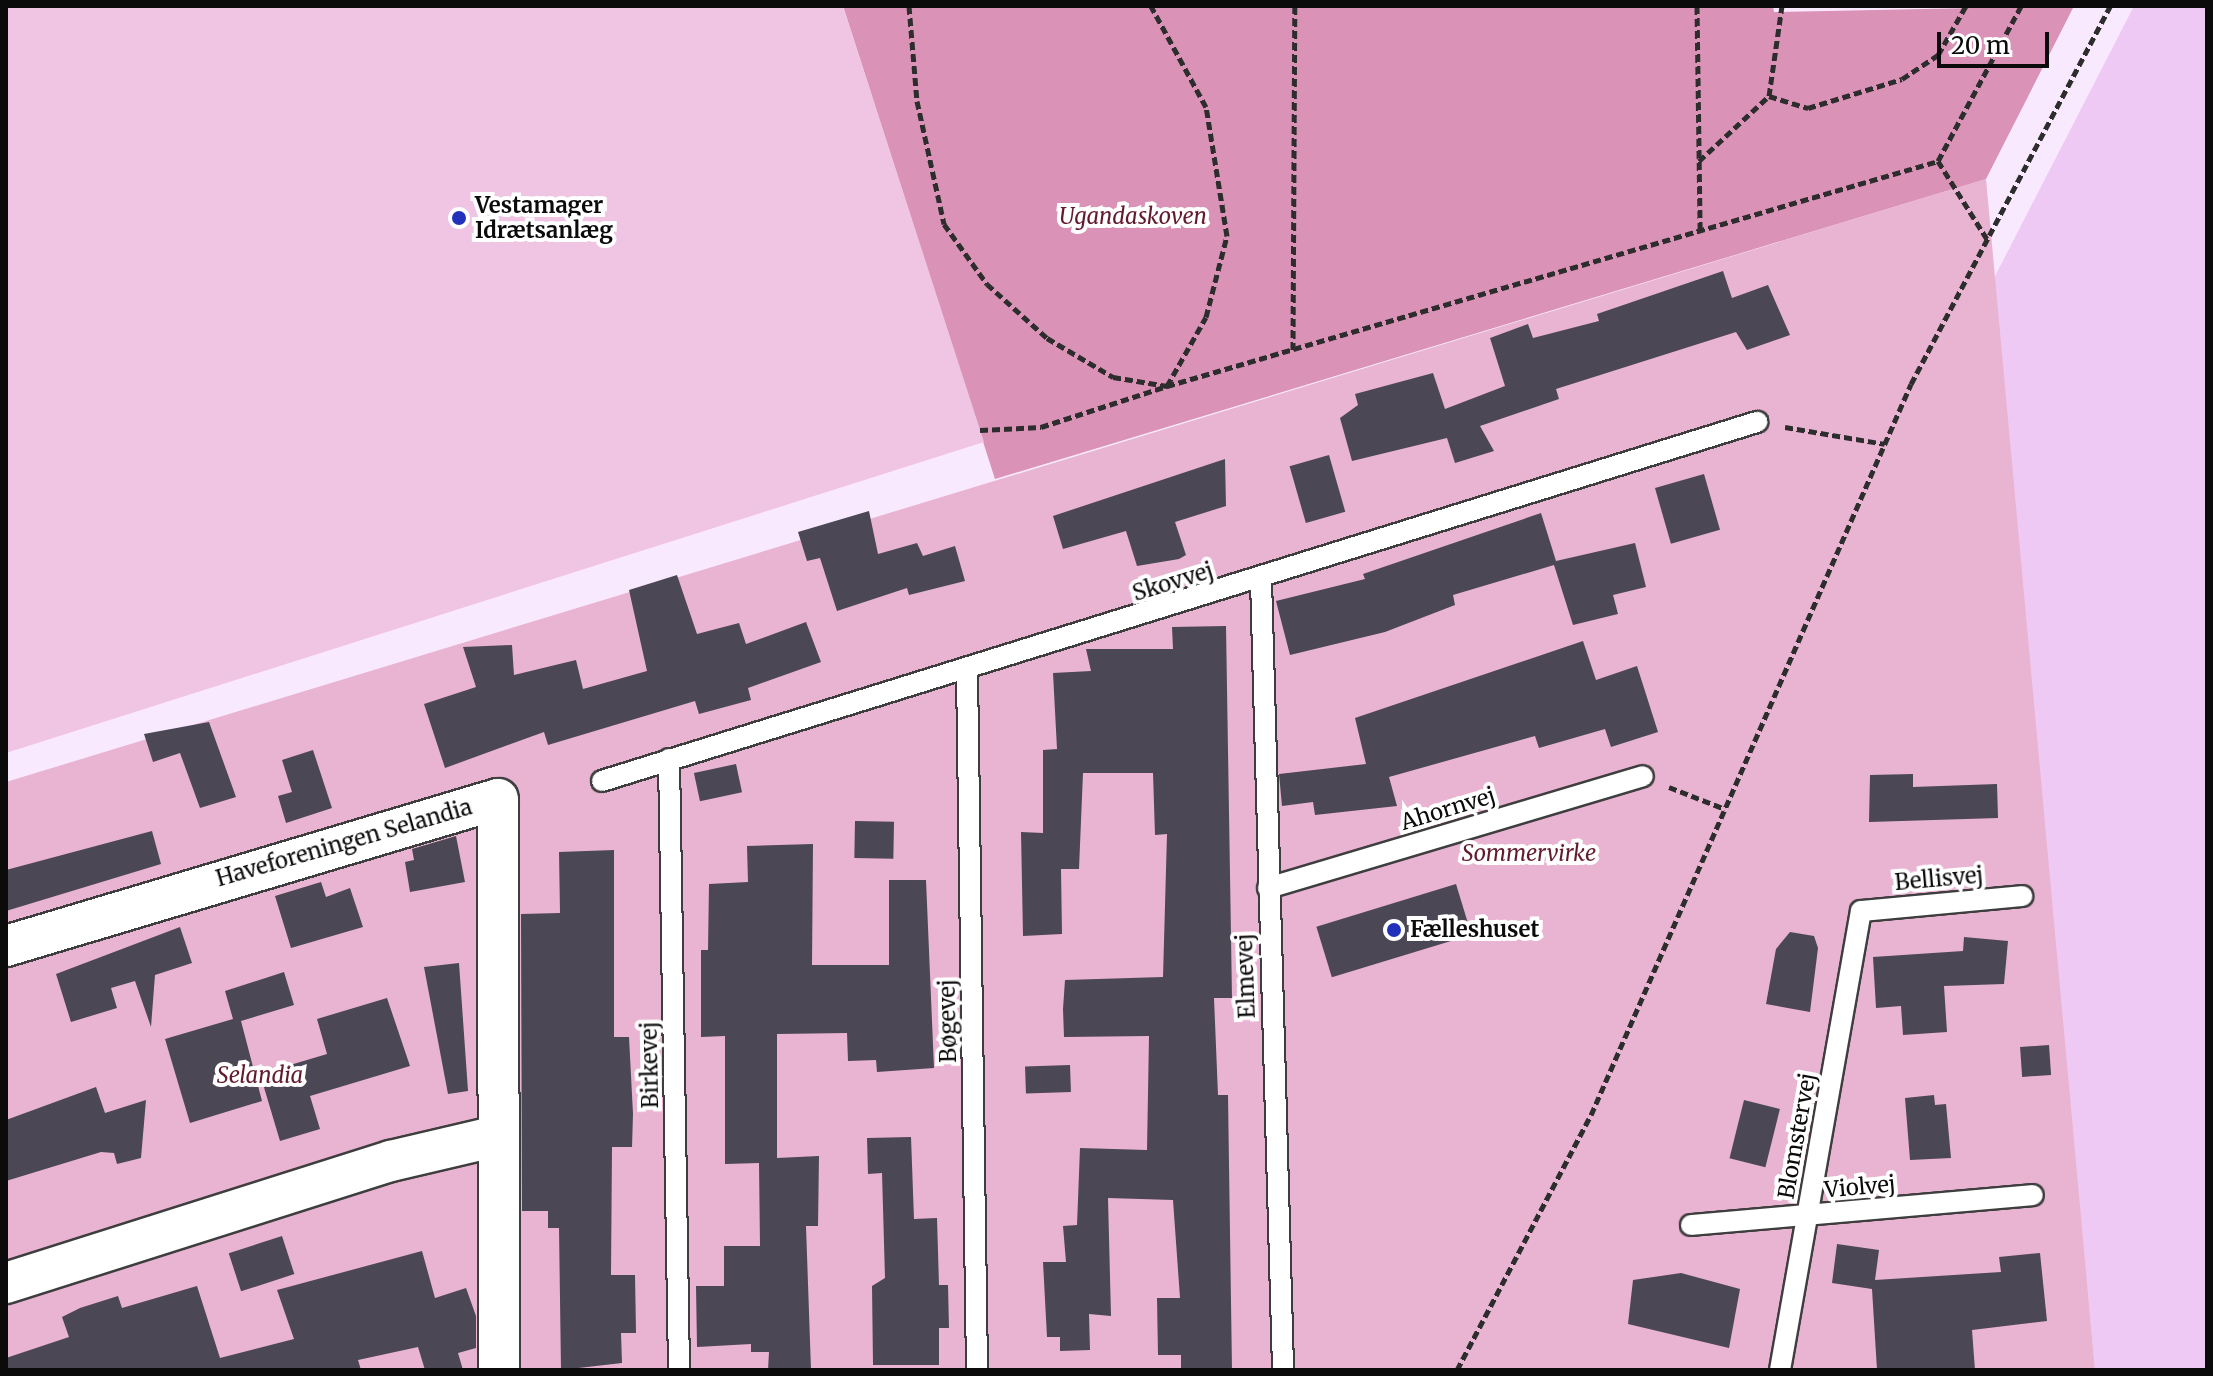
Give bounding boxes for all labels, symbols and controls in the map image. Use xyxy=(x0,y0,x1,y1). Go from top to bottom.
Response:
scale bar xyxy=(1941,16,2053,66)
text: 20 m xyxy=(1951,30,2010,61)
place label: Vestamager Idrætsanlæg xyxy=(475,192,613,244)
park label: Ugandaskoven xyxy=(1059,204,1207,230)
marker: Vestamager Idrætsanlæg xyxy=(450,209,468,227)
street label: Skovvej xyxy=(1129,557,1217,607)
street label: Ahornvej xyxy=(1397,782,1499,836)
street label: Haveforeningen Selandia xyxy=(213,794,475,892)
park label: Sommervirke xyxy=(1462,841,1596,867)
street label: Bellisvej xyxy=(1894,862,1984,896)
place label: Fælleshuset xyxy=(1410,917,1539,943)
marker: Fælleshuset xyxy=(1385,921,1403,939)
street label: Elmevej xyxy=(1231,933,1261,1019)
street label: Bøgevej xyxy=(934,979,962,1063)
street label: Birkevej xyxy=(636,1021,664,1109)
park label: Selandia xyxy=(217,1063,303,1089)
street label: Blomstervej xyxy=(1773,1071,1821,1201)
street label: Violvej xyxy=(1823,1171,1897,1203)

